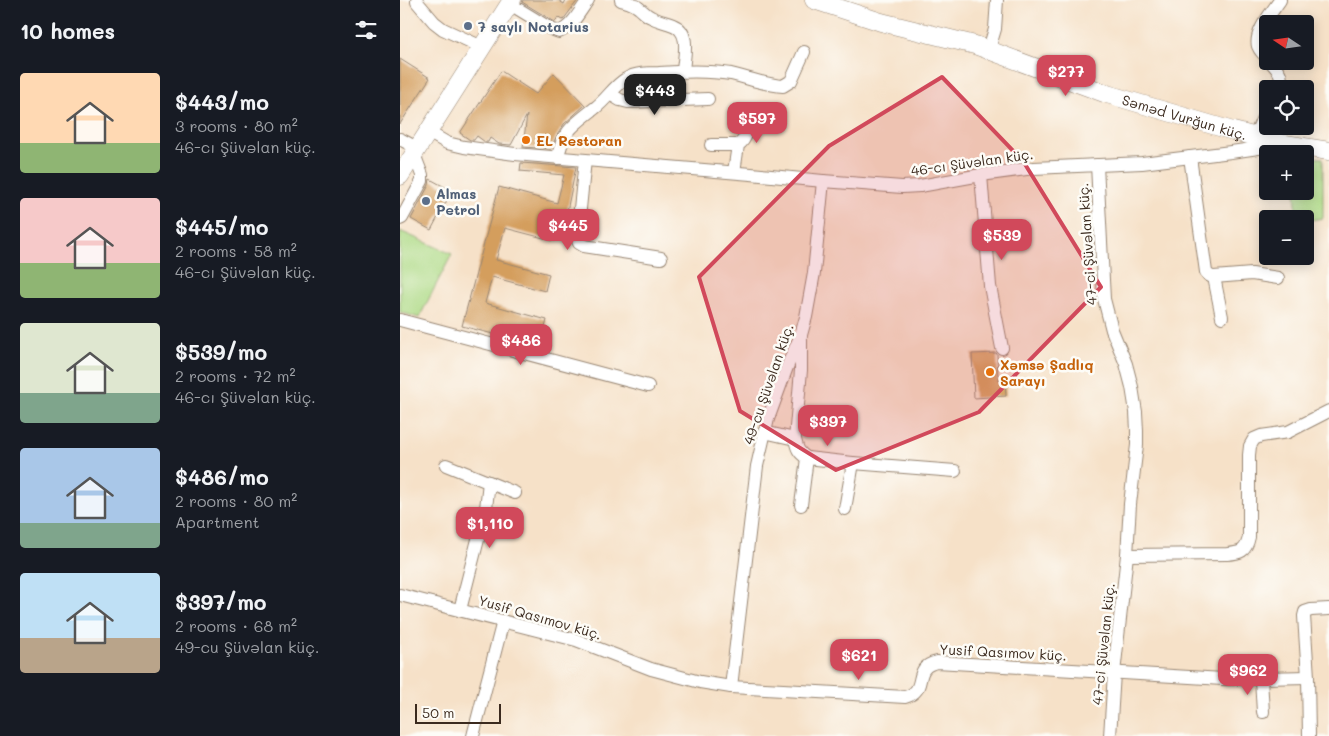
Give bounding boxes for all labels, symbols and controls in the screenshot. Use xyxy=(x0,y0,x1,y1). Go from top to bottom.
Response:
north arrow xyxy=(1259,15,1314,70)
map controls xyxy=(1259,15,1314,265)
icon: filters xyxy=(352,16,380,44)
text: 10 homes xyxy=(20,17,115,44)
place label: 7 saylı Notarius xyxy=(478,17,589,36)
marker: 7 saylı Notarius xyxy=(462,20,474,32)
pin: $277 xyxy=(1036,54,1096,97)
text: $277 xyxy=(1048,60,1084,81)
pin: $443 xyxy=(625,74,685,116)
text: $443 xyxy=(635,79,675,100)
button: locate xyxy=(1259,80,1314,135)
text: $443/mo xyxy=(175,88,269,115)
street label: Səməd Vurğun küç. xyxy=(1120,90,1249,144)
icon: home xyxy=(60,93,120,153)
pin: $597 xyxy=(727,102,787,144)
text: $597 xyxy=(738,107,776,128)
text: 3 rooms · 80 m² xyxy=(175,115,298,136)
place label: EL Restoran xyxy=(536,131,622,150)
marker: EL Restoran xyxy=(520,134,532,146)
text: 46-cı Şüvəlan küç. xyxy=(175,136,316,157)
street label: 46-cı Şüvəlan küç. xyxy=(910,144,1034,180)
button: + xyxy=(1259,145,1314,200)
street label: 47-ci Şüvəlan küç. xyxy=(1073,182,1101,306)
place label: Almas Petrol xyxy=(436,184,480,219)
marker: Almas Petrol xyxy=(420,195,432,207)
pin: $445 xyxy=(538,208,598,251)
button: − xyxy=(1259,210,1314,265)
text: $445/mo xyxy=(175,213,269,240)
text: $445 xyxy=(548,214,588,235)
icon: home xyxy=(60,218,120,278)
pin: $539 xyxy=(972,218,1032,261)
text: $539 xyxy=(983,224,1021,245)
text: 2 rooms · 58 m² xyxy=(175,240,297,261)
text: 46-cı Şüvəlan küç. xyxy=(175,261,316,282)
street label: 49-cu Şüvəlan küç. xyxy=(738,321,798,447)
pin: $486 xyxy=(491,324,551,366)
text: $486 xyxy=(501,329,541,350)
text: $539/mo xyxy=(175,338,267,365)
icon: home xyxy=(60,343,120,403)
place label: Xəmsə Şadlıq Sarayı xyxy=(1000,355,1093,390)
text: 2 rooms · 72 m² xyxy=(175,365,296,386)
marker: Xəmsə Şadlıq Sarayı xyxy=(984,366,996,378)
text: 46-cı Şüvəlan küç. xyxy=(175,386,316,407)
pin: $397 xyxy=(798,404,858,447)
text: $397 xyxy=(809,410,847,431)
text: $486/mo xyxy=(175,463,269,490)
icon: home xyxy=(60,468,120,528)
text: 2 rooms · 80 m² xyxy=(175,490,297,511)
pin: $1,110 xyxy=(449,506,531,549)
text: Apartment xyxy=(175,511,260,532)
text: $1,110 xyxy=(467,512,513,533)
street label: 47-ci Şüvəlan küç. xyxy=(1087,582,1119,706)
text: $397/mo xyxy=(175,588,267,615)
street label: Yusif Qasımov küç. xyxy=(476,590,604,644)
icon: home xyxy=(60,593,120,653)
text: 2 rooms · 68 m² xyxy=(175,615,297,636)
text: 49-cu Şüvəlan küç. xyxy=(175,636,319,657)
pin: $621 xyxy=(829,638,889,681)
street label: Yusif Qasımov küç. xyxy=(939,639,1067,665)
text: $621 xyxy=(841,644,877,665)
pin: $962 xyxy=(1218,654,1278,696)
text: $962 xyxy=(1229,659,1267,680)
scale bar xyxy=(415,701,501,724)
text: 50 m xyxy=(422,703,454,722)

